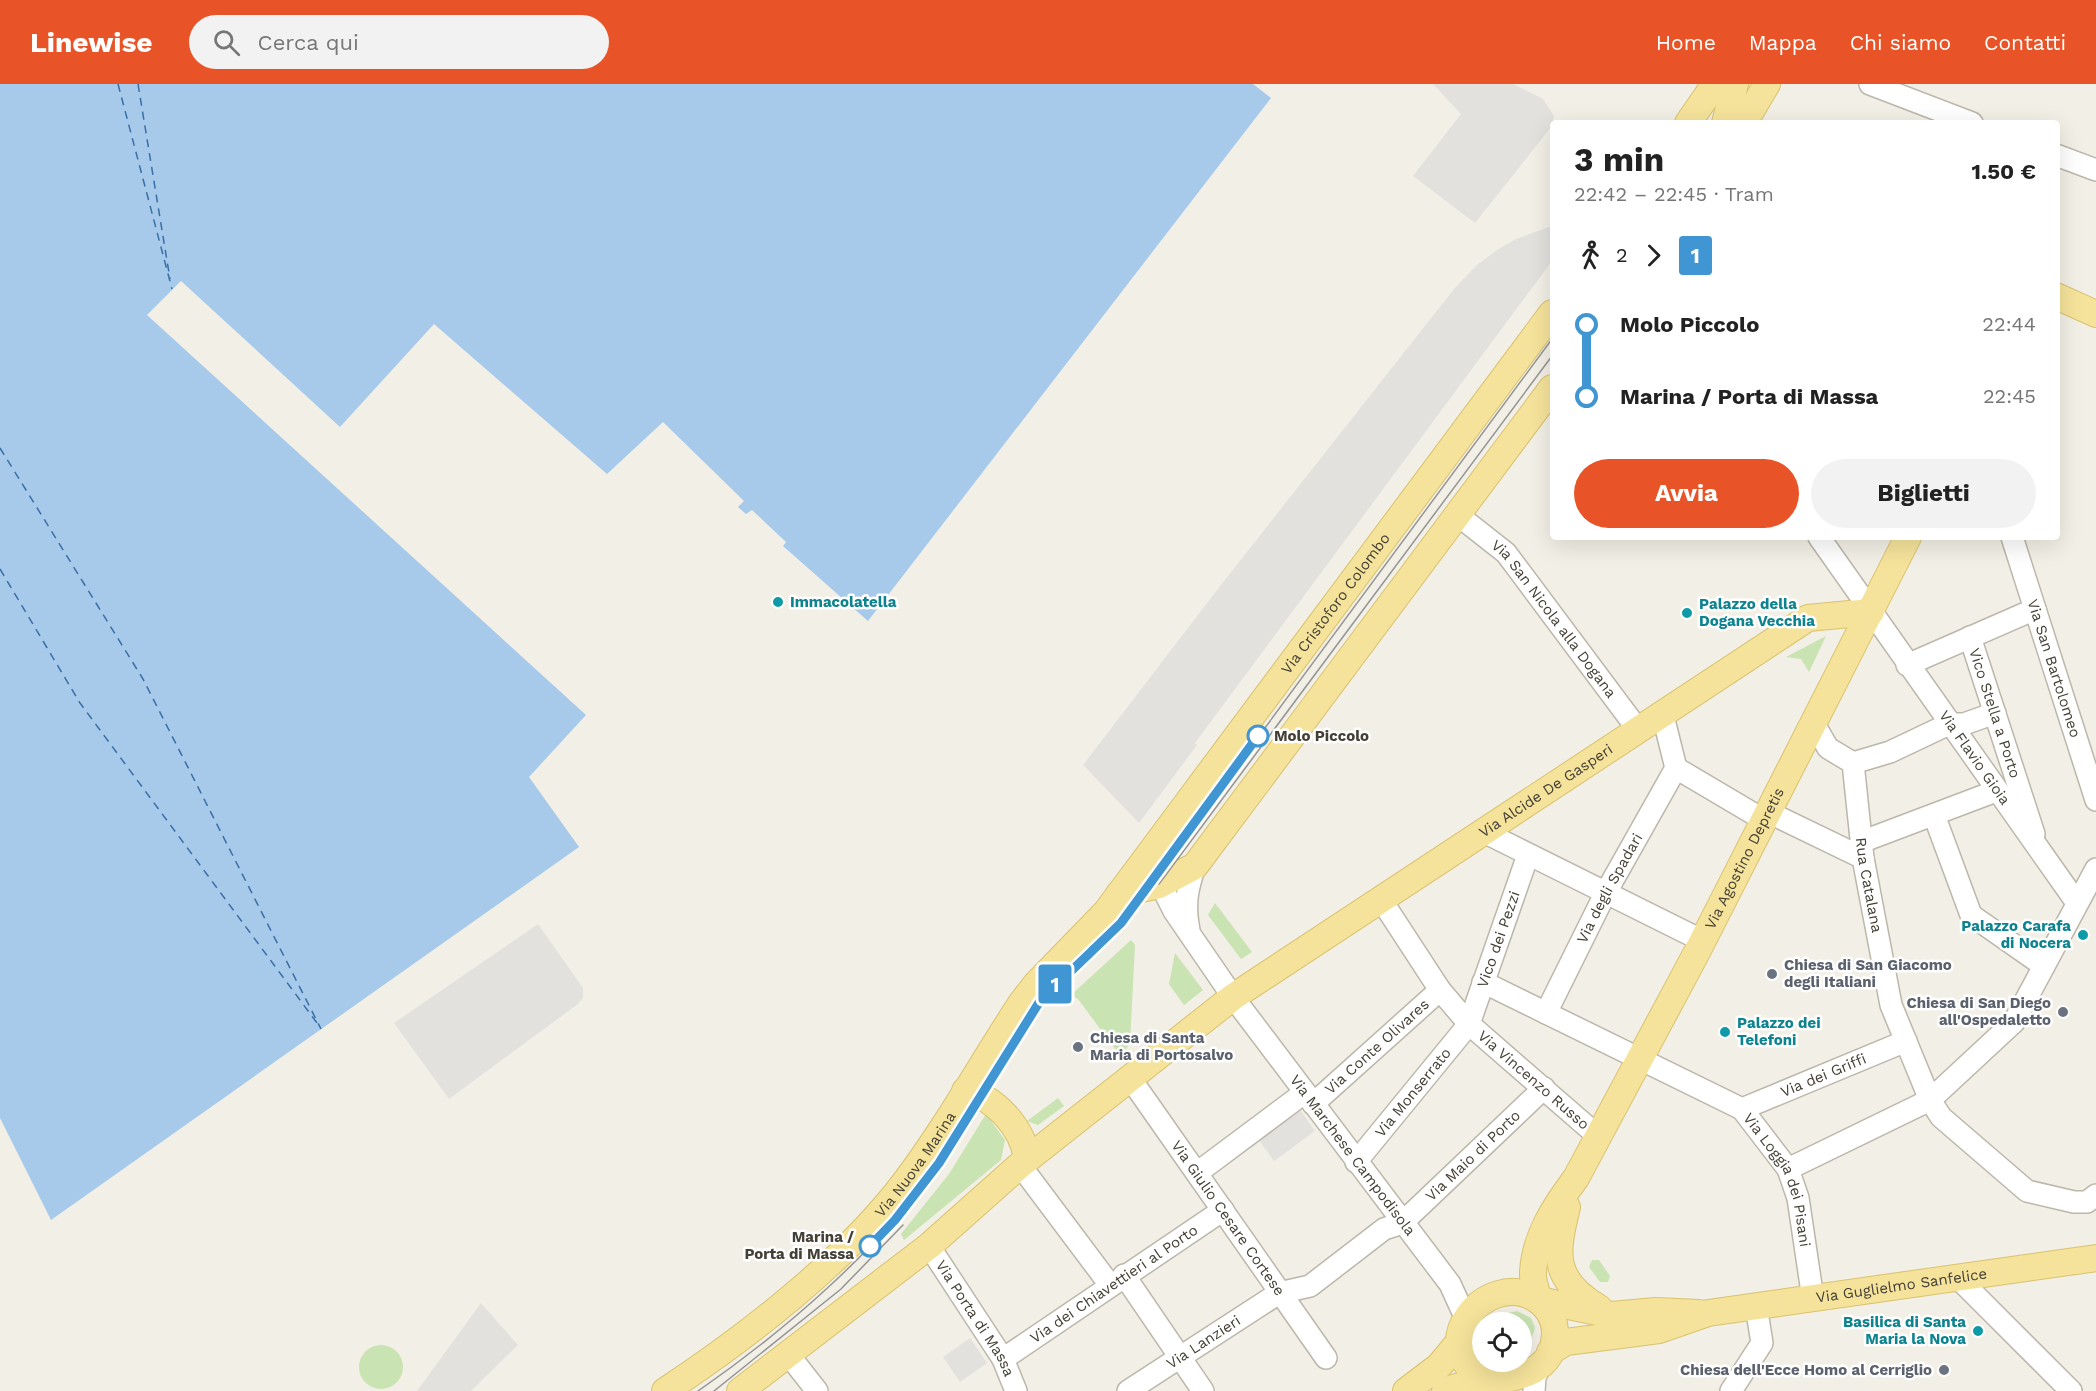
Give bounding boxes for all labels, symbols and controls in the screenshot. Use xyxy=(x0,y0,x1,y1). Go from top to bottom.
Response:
search box xyxy=(189,15,609,69)
text: Linewise xyxy=(30,26,153,59)
icon: search xyxy=(210,26,243,59)
text: Cerca qui xyxy=(258,30,359,55)
text: Home xyxy=(1656,30,1716,55)
text: Mappa xyxy=(1749,30,1817,55)
text: Chi siamo xyxy=(1850,30,1951,55)
text: Contatti xyxy=(1984,30,2066,55)
text: 3 min xyxy=(1574,140,1664,179)
text: 1.50 € xyxy=(1971,159,2036,184)
text: 22:42 – 22:45 · Tram xyxy=(1574,182,1774,206)
icon: walk xyxy=(1574,239,1607,272)
icon: forward xyxy=(1637,239,1670,272)
text: 2 xyxy=(1616,243,1628,267)
text: 1 xyxy=(1691,243,1700,268)
text: Molo Piccolo xyxy=(1620,312,1759,337)
text: 22:44 xyxy=(1982,312,2036,336)
text: Marina / Porta di Massa xyxy=(1620,384,1878,409)
text: 22:45 xyxy=(1983,384,2036,408)
button: Avvia xyxy=(1574,459,1799,528)
button: Biglietti xyxy=(1811,459,2036,528)
street label: Via Cristoforo Colombo xyxy=(1277,530,1394,678)
street label: Via San Nicola alla Dogana xyxy=(1488,536,1620,702)
place label: Immacolatella xyxy=(790,593,897,611)
marker: Immacolatella xyxy=(771,595,785,609)
place label: Palazzo della Dogana Vecchia xyxy=(1699,595,1815,630)
street label: Via San Bartolomeo xyxy=(2023,597,2085,740)
marker: Palazzo della Dogana Vecchia xyxy=(1680,606,1694,620)
street label: Vico Stella a Porto xyxy=(1965,646,2024,780)
street label: Via Flavio Gioia xyxy=(1935,707,2014,809)
marker: Molo Piccolo xyxy=(1247,725,1269,747)
place label: Molo Piccolo xyxy=(1274,727,1369,745)
street label: Via Alcide De Gasperi xyxy=(1476,740,1616,841)
street label: Via Agostino Depretis xyxy=(1701,785,1788,932)
street label: Via degli Spadari xyxy=(1573,830,1646,946)
street label: Rua Catalana xyxy=(1852,836,1886,935)
street label: Vico dei Pezzi xyxy=(1473,889,1524,990)
place label: Palazzo Carafa di Nocera xyxy=(1961,917,2071,952)
marker: Palazzo Carafa di Nocera xyxy=(2076,928,2090,942)
place label: Chiesa di San Giacomo degli Italiani xyxy=(1784,956,1952,991)
line badge: 1 xyxy=(1036,964,1074,1004)
marker: Chiesa di San Giacomo degli Italiani xyxy=(1765,967,1779,981)
text: 1 xyxy=(1050,972,1060,997)
place label: Chiesa di San Diego all'Ospedaletto xyxy=(1906,994,2051,1029)
street label: Via Conte Olivares xyxy=(1321,995,1433,1098)
marker: Chiesa di San Diego all'Ospedaletto xyxy=(2056,1005,2070,1019)
place label: Palazzo dei Telefoni xyxy=(1737,1014,1821,1049)
marker: Palazzo dei Telefoni xyxy=(1718,1025,1732,1039)
street label: Via Vincenzo Russo xyxy=(1474,1027,1593,1133)
place label: Chiesa di Santa Maria di Portosalvo xyxy=(1090,1029,1233,1064)
marker: Chiesa di Santa Maria di Portosalvo xyxy=(1071,1040,1085,1054)
street label: Via Monserrato xyxy=(1371,1044,1455,1141)
street label: Via dei Griffi xyxy=(1778,1050,1869,1101)
street label: Via Marchese Campodisola xyxy=(1286,1071,1420,1240)
street label: Via Maio di Porto xyxy=(1422,1106,1524,1205)
street label: Via Nuova Marina xyxy=(871,1108,960,1221)
street label: Via Loggia dei Pisani xyxy=(1739,1109,1814,1248)
street label: Via Giulio Cesare Cortese xyxy=(1168,1137,1289,1299)
street label: Via dei Chiavettieri al Porto xyxy=(1027,1221,1201,1347)
place label: Marina / Porta di Massa xyxy=(744,1228,854,1263)
marker: Marina / Porta di Massa xyxy=(859,1235,881,1257)
street label: Via Porta di Massa xyxy=(932,1257,1018,1380)
street label: Via Guglielmo Sanfelice xyxy=(1815,1265,1988,1307)
street label: Via Lanzieri xyxy=(1163,1311,1244,1373)
map controls xyxy=(1472,1312,1532,1372)
button: locate xyxy=(1472,1312,1532,1372)
place label: Basilica di Santa Maria la Nova xyxy=(1843,1313,1966,1348)
marker: Basilica di Santa Maria la Nova xyxy=(1971,1324,1985,1338)
place label: Chiesa dell'Ecce Homo al Cerriglio xyxy=(1680,1361,1932,1379)
marker: Chiesa dell'Ecce Homo al Cerriglio xyxy=(1937,1363,1951,1377)

